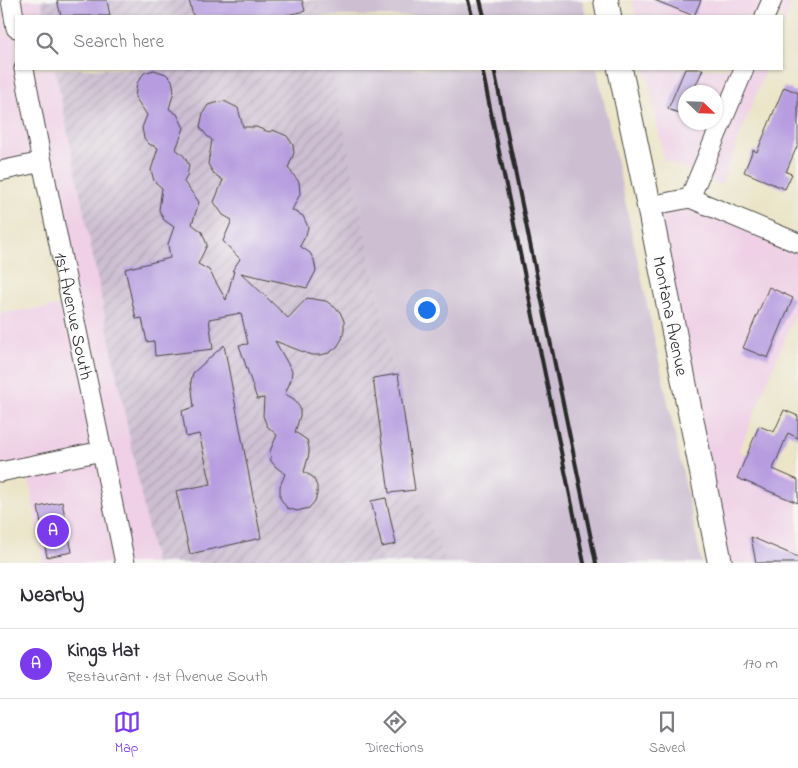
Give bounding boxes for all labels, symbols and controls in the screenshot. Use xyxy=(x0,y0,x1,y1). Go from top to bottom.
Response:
search box xyxy=(15,15,783,70)
icon: search xyxy=(33,29,61,57)
text: Search here xyxy=(73,29,164,56)
north arrow xyxy=(678,85,723,130)
street label: 1st Avenue South xyxy=(46,250,98,383)
street label: Montana Avenue xyxy=(644,254,694,379)
your location xyxy=(414,297,440,323)
pin: A xyxy=(37,512,69,550)
text: Nearby xyxy=(20,581,84,611)
text: Kings Hat xyxy=(67,638,140,665)
text: A xyxy=(31,652,41,676)
text: 170 m xyxy=(743,652,778,676)
text: Restaurant · 1st Avenue South xyxy=(67,665,268,689)
tab: Map xyxy=(113,708,141,759)
tab: Directions xyxy=(366,708,424,759)
tab: Saved xyxy=(649,708,685,759)

